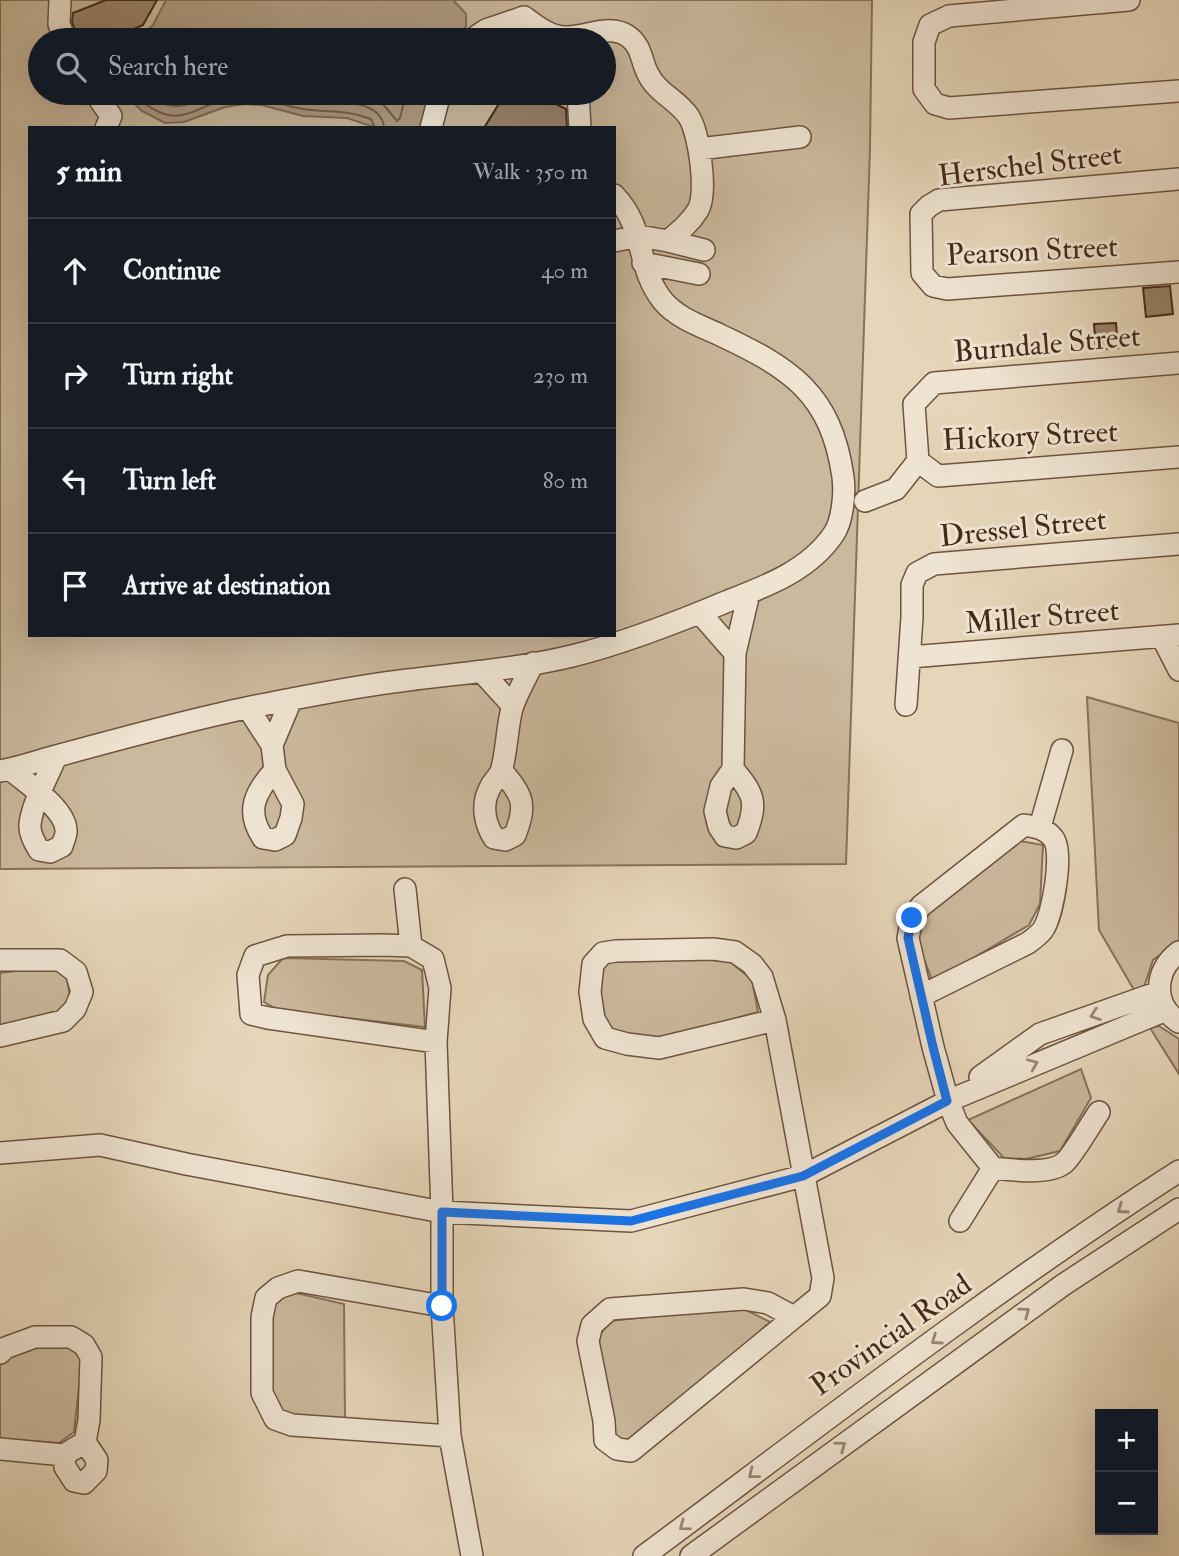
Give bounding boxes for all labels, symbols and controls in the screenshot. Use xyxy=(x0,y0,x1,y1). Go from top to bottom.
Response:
search box xyxy=(28,28,616,105)
icon: search xyxy=(52,48,90,86)
text: Search here xyxy=(108,51,228,83)
street label: Herschel Street xyxy=(936,135,1124,195)
text: 5 min xyxy=(56,153,122,190)
text: Walk · 350 m xyxy=(473,157,588,186)
street label: Pearson Street xyxy=(945,228,1119,274)
icon: ahead xyxy=(56,252,94,290)
text: Continue xyxy=(123,255,221,287)
text: 40 m xyxy=(541,256,588,285)
street label: Burndale Street xyxy=(952,317,1142,371)
icon: right xyxy=(56,357,94,395)
text: Turn right xyxy=(123,360,233,392)
text: 230 m xyxy=(533,361,588,390)
street label: Hickory Street xyxy=(941,413,1119,459)
icon: left xyxy=(56,462,94,500)
text: Turn left xyxy=(123,465,216,497)
text: 80 m xyxy=(543,466,588,495)
street label: Dressel Street xyxy=(938,501,1108,555)
icon: arrive xyxy=(56,567,94,605)
text: Arrive at destination xyxy=(123,570,331,602)
street label: Miller Street xyxy=(963,592,1121,642)
route end xyxy=(896,902,927,933)
one-way arrow xyxy=(1089,1007,1101,1021)
one-way arrow xyxy=(1025,1058,1038,1072)
one-way arrow xyxy=(1117,1201,1130,1213)
street label: Provincial Road xyxy=(803,1266,979,1404)
route start xyxy=(426,1290,457,1321)
one-way arrow xyxy=(1017,1308,1030,1321)
one-way arrow xyxy=(931,1332,944,1344)
map controls xyxy=(1095,1409,1158,1535)
button: + xyxy=(1095,1409,1158,1472)
one-way arrow xyxy=(833,1442,846,1454)
one-way arrow xyxy=(748,1466,760,1479)
button: − xyxy=(1095,1472,1158,1535)
one-way arrow xyxy=(680,1517,692,1530)

